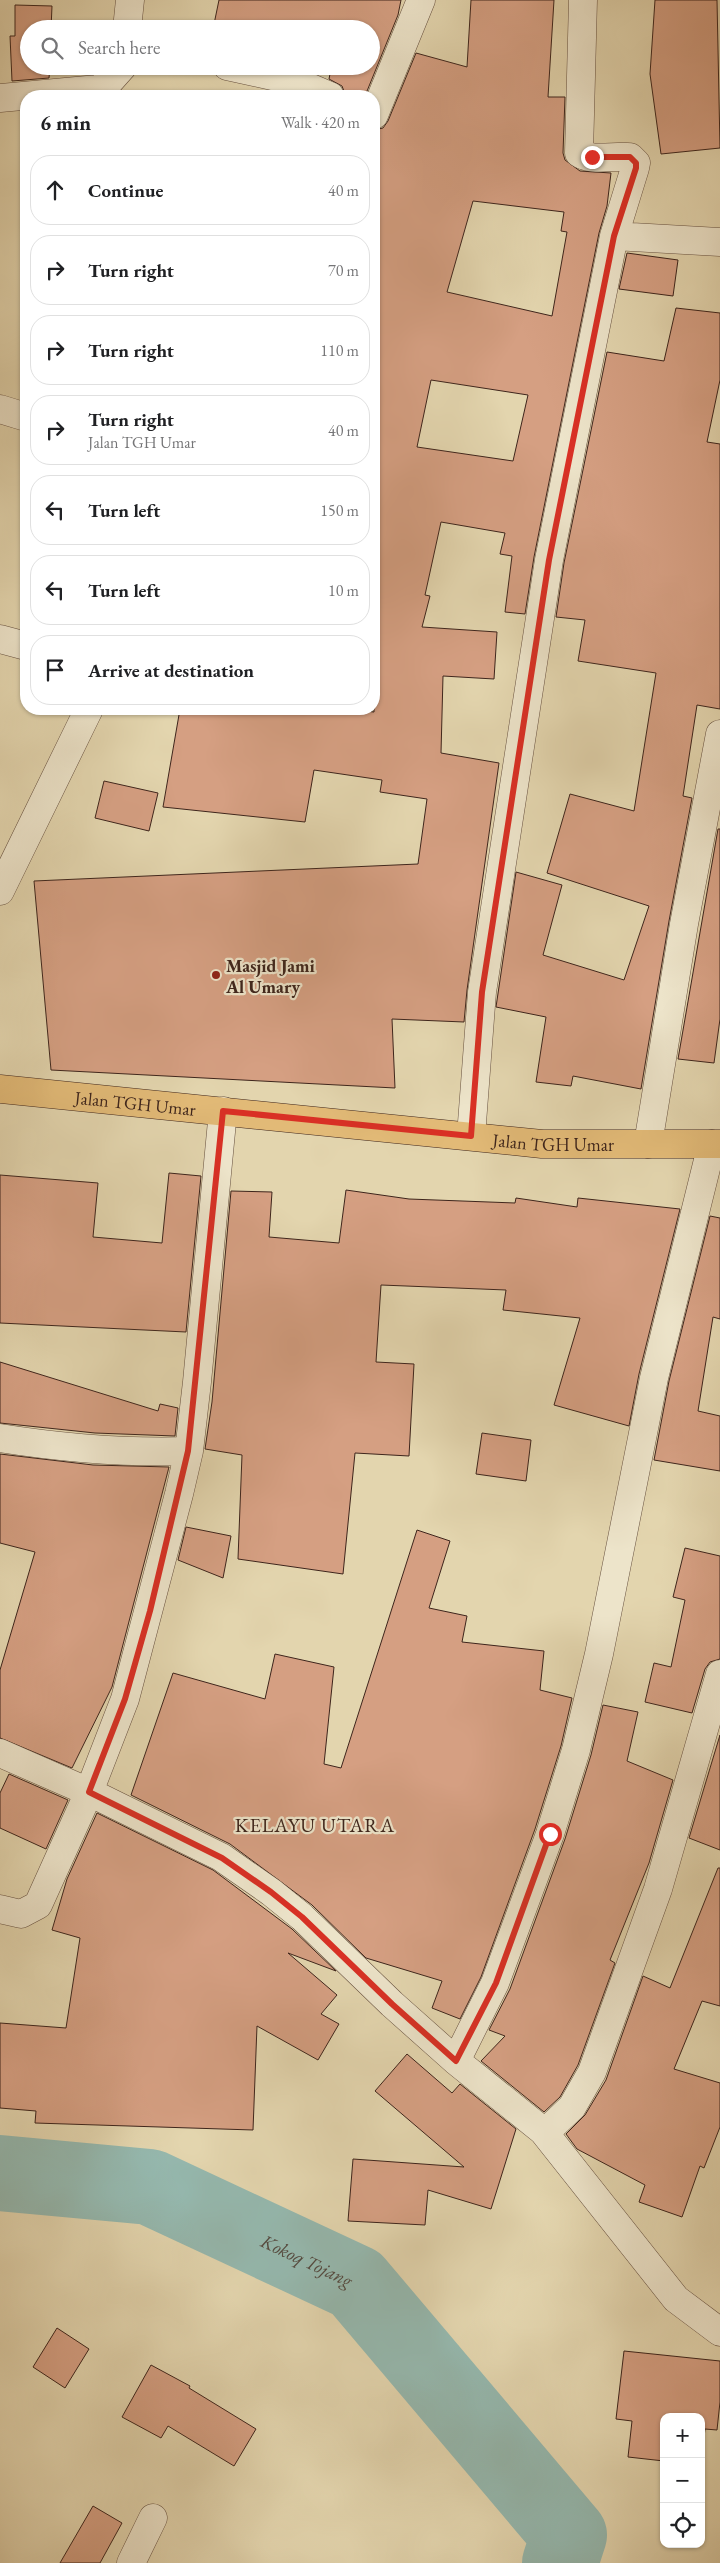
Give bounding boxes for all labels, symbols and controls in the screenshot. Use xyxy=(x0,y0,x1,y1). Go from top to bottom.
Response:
search box xyxy=(20,20,380,75)
icon: search xyxy=(38,34,66,62)
text: Search here xyxy=(78,35,160,60)
text: 6 min xyxy=(40,109,91,136)
text: Walk · 420 m xyxy=(281,112,360,133)
route end xyxy=(581,146,604,169)
icon: ahead xyxy=(41,176,69,204)
text: Continue xyxy=(88,178,163,203)
text: 40 m xyxy=(328,180,359,201)
icon: right xyxy=(41,256,69,284)
text: Turn right xyxy=(88,258,174,283)
text: 70 m xyxy=(328,260,359,281)
icon: right xyxy=(41,336,69,364)
text: Turn right xyxy=(88,338,174,363)
text: 110 m xyxy=(320,340,359,361)
text: Turn right xyxy=(88,407,174,432)
icon: right xyxy=(41,416,69,444)
text: 40 m xyxy=(328,420,359,441)
text: Jalan TGH Umar xyxy=(88,432,196,453)
icon: left xyxy=(41,496,69,524)
text: Turn left xyxy=(88,498,160,523)
text: 150 m xyxy=(320,500,359,521)
icon: left xyxy=(41,576,69,604)
text: Turn left xyxy=(88,578,160,603)
text: 10 m xyxy=(328,580,359,601)
icon: arrive xyxy=(41,656,69,684)
text: Arrive at destination xyxy=(88,658,254,683)
place label: Masjid Jami Al Umary xyxy=(225,954,316,998)
marker: Masjid Jami Al Umary xyxy=(210,969,222,981)
street label: Jalan TGH Umar xyxy=(72,1085,197,1120)
street label: Jalan TGH Umar xyxy=(490,1127,614,1156)
district label: KELAYU UTARA xyxy=(235,1812,395,1838)
route start xyxy=(539,1823,562,1846)
water label: Kokoq Tojang xyxy=(256,2228,358,2293)
map controls xyxy=(660,2413,705,2548)
button: + xyxy=(660,2413,705,2458)
button: − xyxy=(660,2458,705,2503)
button: locate xyxy=(660,2503,705,2548)

